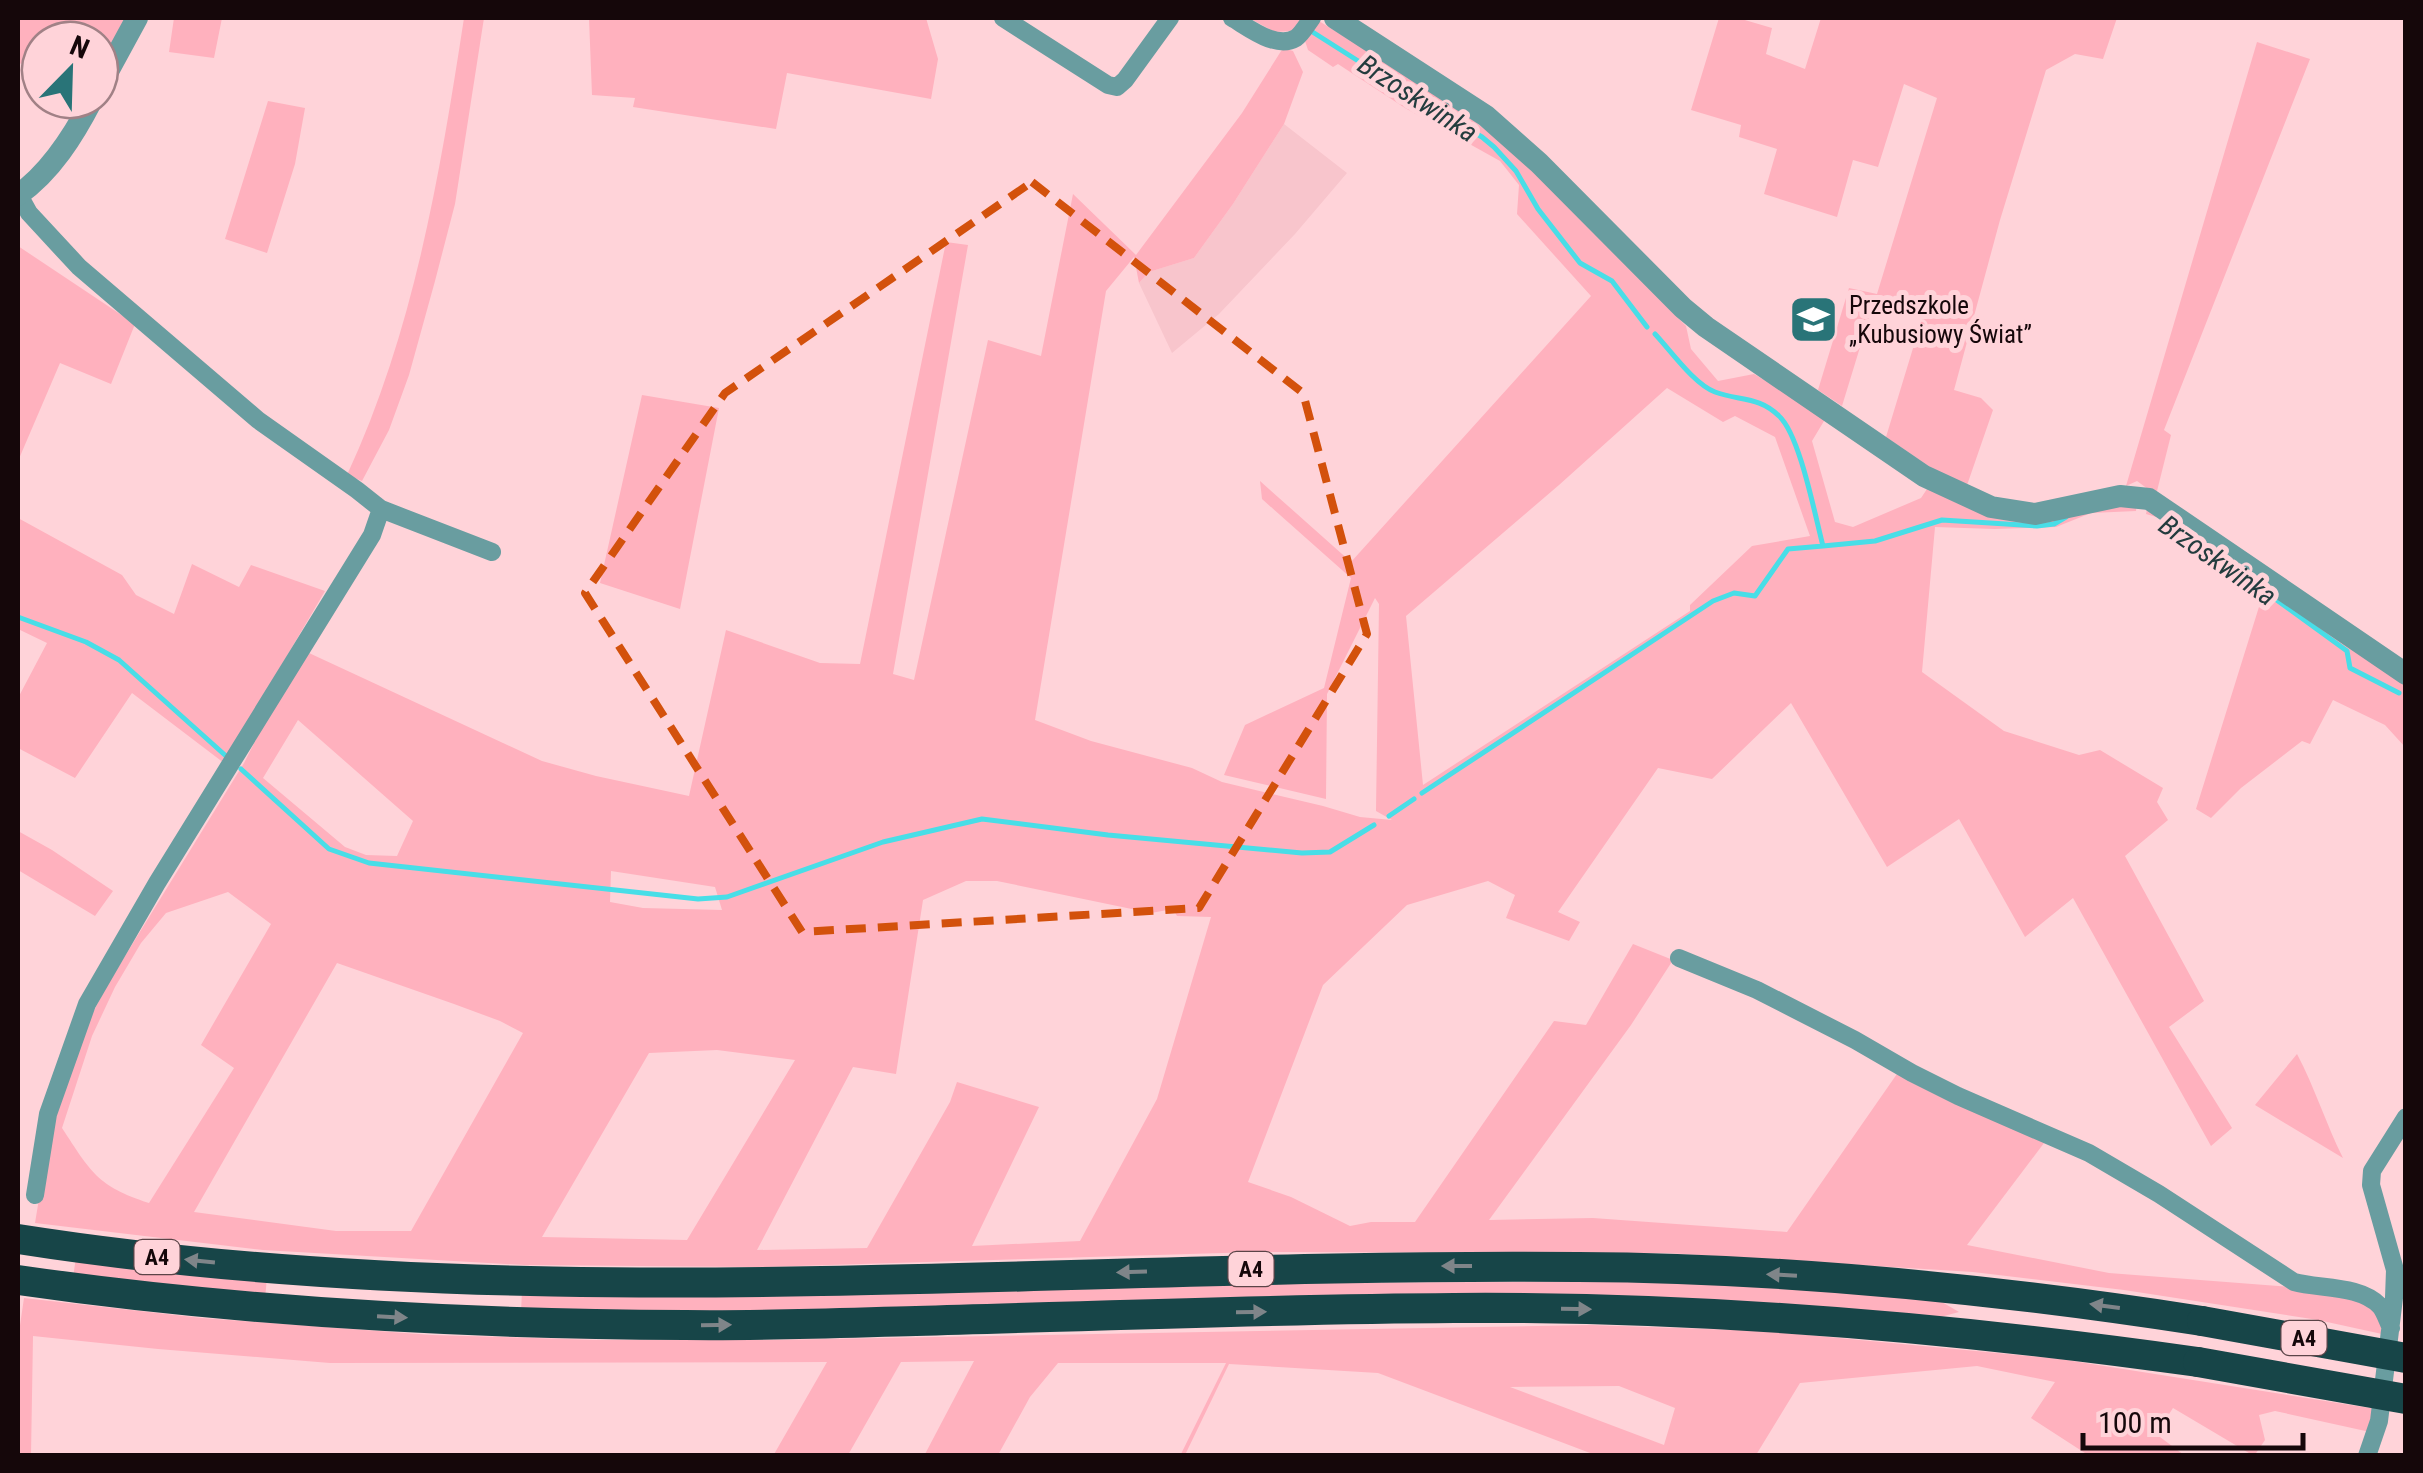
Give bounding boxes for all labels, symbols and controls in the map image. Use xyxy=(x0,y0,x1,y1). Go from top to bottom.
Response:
north arrow xyxy=(20,20,120,120)
text: N xyxy=(65,29,94,66)
water label: Brzoskwinka xyxy=(1352,48,1483,149)
place label: Przedszkole „Kubusiowy Świat” xyxy=(1849,291,2032,349)
school or university icon: Przedszkole „Kubusiowy Świat” xyxy=(1788,293,1840,345)
water label: Brzoskwinka xyxy=(2153,508,2283,613)
road number: A4 xyxy=(134,1240,180,1274)
road number: A4 xyxy=(1228,1252,1274,1286)
one-way arrow xyxy=(184,1253,216,1269)
one-way arrow xyxy=(1441,1259,1473,1275)
one-way arrow xyxy=(1116,1265,1148,1281)
one-way arrow xyxy=(1766,1267,1797,1283)
one-way arrow xyxy=(2089,1298,2121,1314)
one-way arrow xyxy=(1561,1301,1593,1317)
one-way arrow xyxy=(1236,1304,1268,1320)
one-way arrow xyxy=(376,1309,408,1325)
one-way arrow xyxy=(701,1317,733,1333)
road number: A4 xyxy=(2282,1321,2326,1355)
scale bar xyxy=(2083,1388,2303,1450)
text: 100 m xyxy=(2098,1405,2172,1440)

